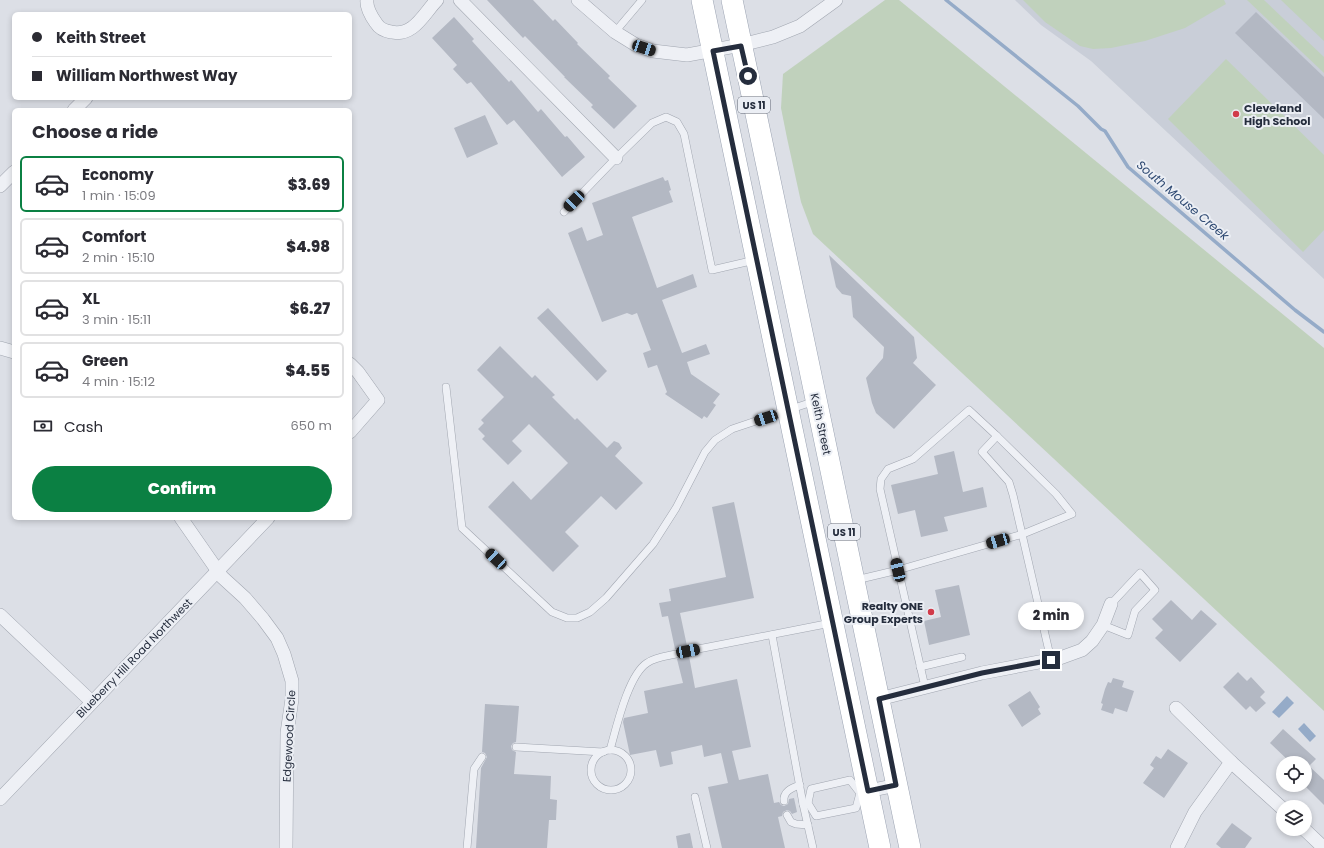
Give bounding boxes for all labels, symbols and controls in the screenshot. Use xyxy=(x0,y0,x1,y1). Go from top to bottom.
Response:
text: Keith Street xyxy=(56,27,146,48)
car xyxy=(631,39,657,57)
text: William Northwest Way xyxy=(56,65,238,86)
route start xyxy=(739,67,757,85)
road number: US 11 xyxy=(738,97,770,113)
place label: Cleveland High School xyxy=(1244,100,1311,129)
marker: Cleveland High School xyxy=(1231,109,1241,119)
text: Choose a ride xyxy=(32,119,158,144)
water label: South Mouse Creek xyxy=(1133,156,1233,244)
text: Economy xyxy=(82,164,154,185)
icon: car xyxy=(34,166,70,202)
text: $3.69 xyxy=(288,174,330,195)
text: 1 min · 15:09 xyxy=(82,186,156,205)
car xyxy=(561,188,587,214)
text: Comfort xyxy=(82,226,146,247)
icon: car xyxy=(34,228,70,264)
text: $4.98 xyxy=(286,236,330,257)
text: 2 min · 15:10 xyxy=(82,248,155,267)
text: XL xyxy=(82,288,100,309)
icon: car xyxy=(34,290,70,326)
text: $6.27 xyxy=(290,298,330,319)
text: 3 min · 15:11 xyxy=(82,310,151,329)
text: Green xyxy=(82,350,128,371)
icon: car xyxy=(34,352,70,388)
text: $4.55 xyxy=(286,360,330,381)
text: 4 min · 15:12 xyxy=(82,372,155,391)
street label: Keith Street xyxy=(807,392,835,456)
car xyxy=(753,409,779,427)
icon: cash xyxy=(32,415,54,437)
text: Cash xyxy=(64,416,103,437)
text: 650 m xyxy=(291,416,332,435)
button: Confirm xyxy=(32,466,332,512)
road number: US 11 xyxy=(828,524,860,540)
car xyxy=(985,532,1011,550)
car xyxy=(483,546,509,572)
car xyxy=(889,557,907,583)
street label: Blueberry Hill Road Northwest xyxy=(72,595,196,721)
place label: Realty ONE Group Experts xyxy=(844,598,923,627)
callout: 2 min xyxy=(1018,602,1084,630)
text: 2 min xyxy=(1033,606,1069,625)
marker: Realty ONE Group Experts xyxy=(926,607,936,617)
car xyxy=(675,643,701,659)
route end xyxy=(1042,651,1060,669)
street label: Edgewood Circle xyxy=(279,689,299,783)
map controls xyxy=(1276,756,1312,836)
button: locate xyxy=(1276,756,1312,792)
button: layers xyxy=(1276,800,1312,836)

